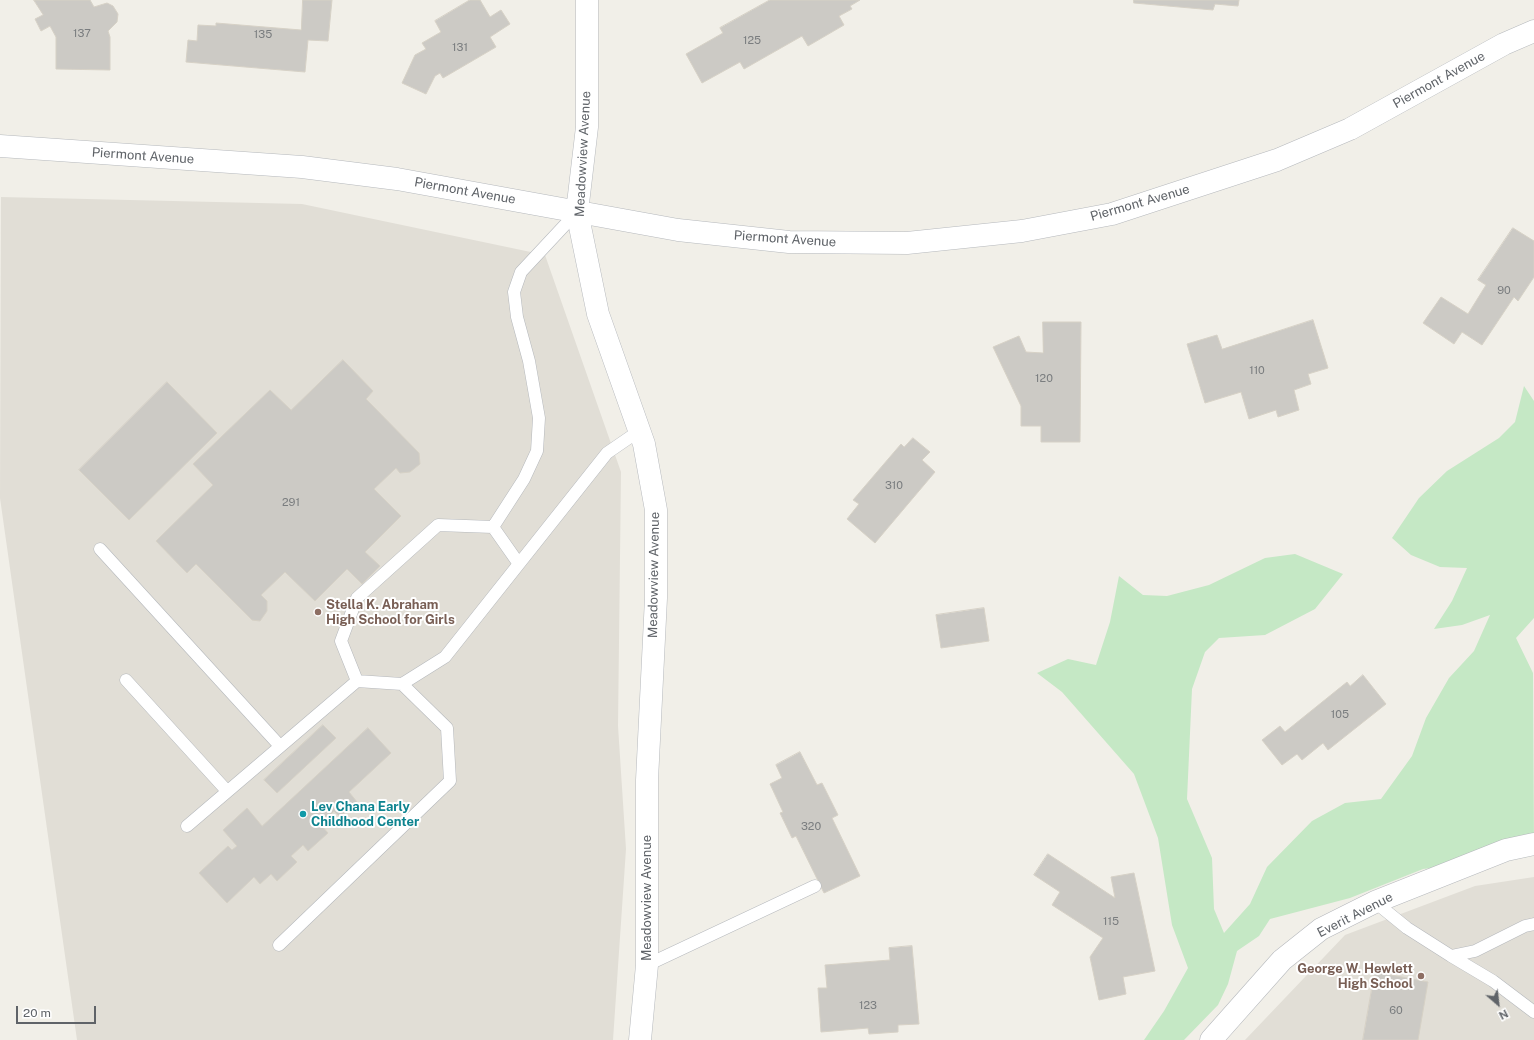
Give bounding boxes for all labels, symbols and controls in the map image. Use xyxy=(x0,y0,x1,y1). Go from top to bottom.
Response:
house number: 137 xyxy=(73,27,91,41)
house number: 135 xyxy=(254,28,272,42)
house number: 125 xyxy=(743,34,761,48)
house number: 131 xyxy=(452,41,468,55)
street label: Piermont Avenue xyxy=(1390,48,1488,112)
street label: Meadowview Avenue xyxy=(572,91,594,217)
street label: Piermont Avenue xyxy=(91,145,195,167)
street label: Piermont Avenue xyxy=(413,174,517,208)
street label: Piermont Avenue xyxy=(1089,181,1191,225)
street label: Piermont Avenue xyxy=(733,228,837,250)
house number: 90 xyxy=(1497,284,1511,298)
house number: 110 xyxy=(1249,364,1265,378)
house number: 120 xyxy=(1035,372,1053,386)
house number: 310 xyxy=(885,479,903,493)
house number: 291 xyxy=(282,496,300,510)
street label: Meadowview Avenue xyxy=(645,512,663,638)
place label: Stella K. Abraham High School for Girls xyxy=(326,597,455,628)
marker: Stella K. Abraham High School for Girls xyxy=(313,607,323,617)
house number: 105 xyxy=(1331,708,1349,722)
place label: Lev Chana Early Childhood Center xyxy=(311,799,419,830)
marker: Lev Chana Early Childhood Center xyxy=(298,809,308,819)
house number: 320 xyxy=(801,820,821,834)
street label: Meadowview Avenue xyxy=(639,835,655,961)
street label: Everit Avenue xyxy=(1315,889,1395,941)
house number: 115 xyxy=(1103,915,1119,929)
place label: George W. Hewlett High School xyxy=(1297,961,1413,992)
marker: George W. Hewlett High School xyxy=(1416,971,1426,981)
north arrow xyxy=(1478,984,1518,1024)
scale bar xyxy=(18,998,98,1024)
house number: 123 xyxy=(859,999,877,1013)
house number: 60 xyxy=(1389,1004,1403,1018)
text: 20 m xyxy=(23,1006,51,1020)
text: N xyxy=(1497,1007,1510,1022)

